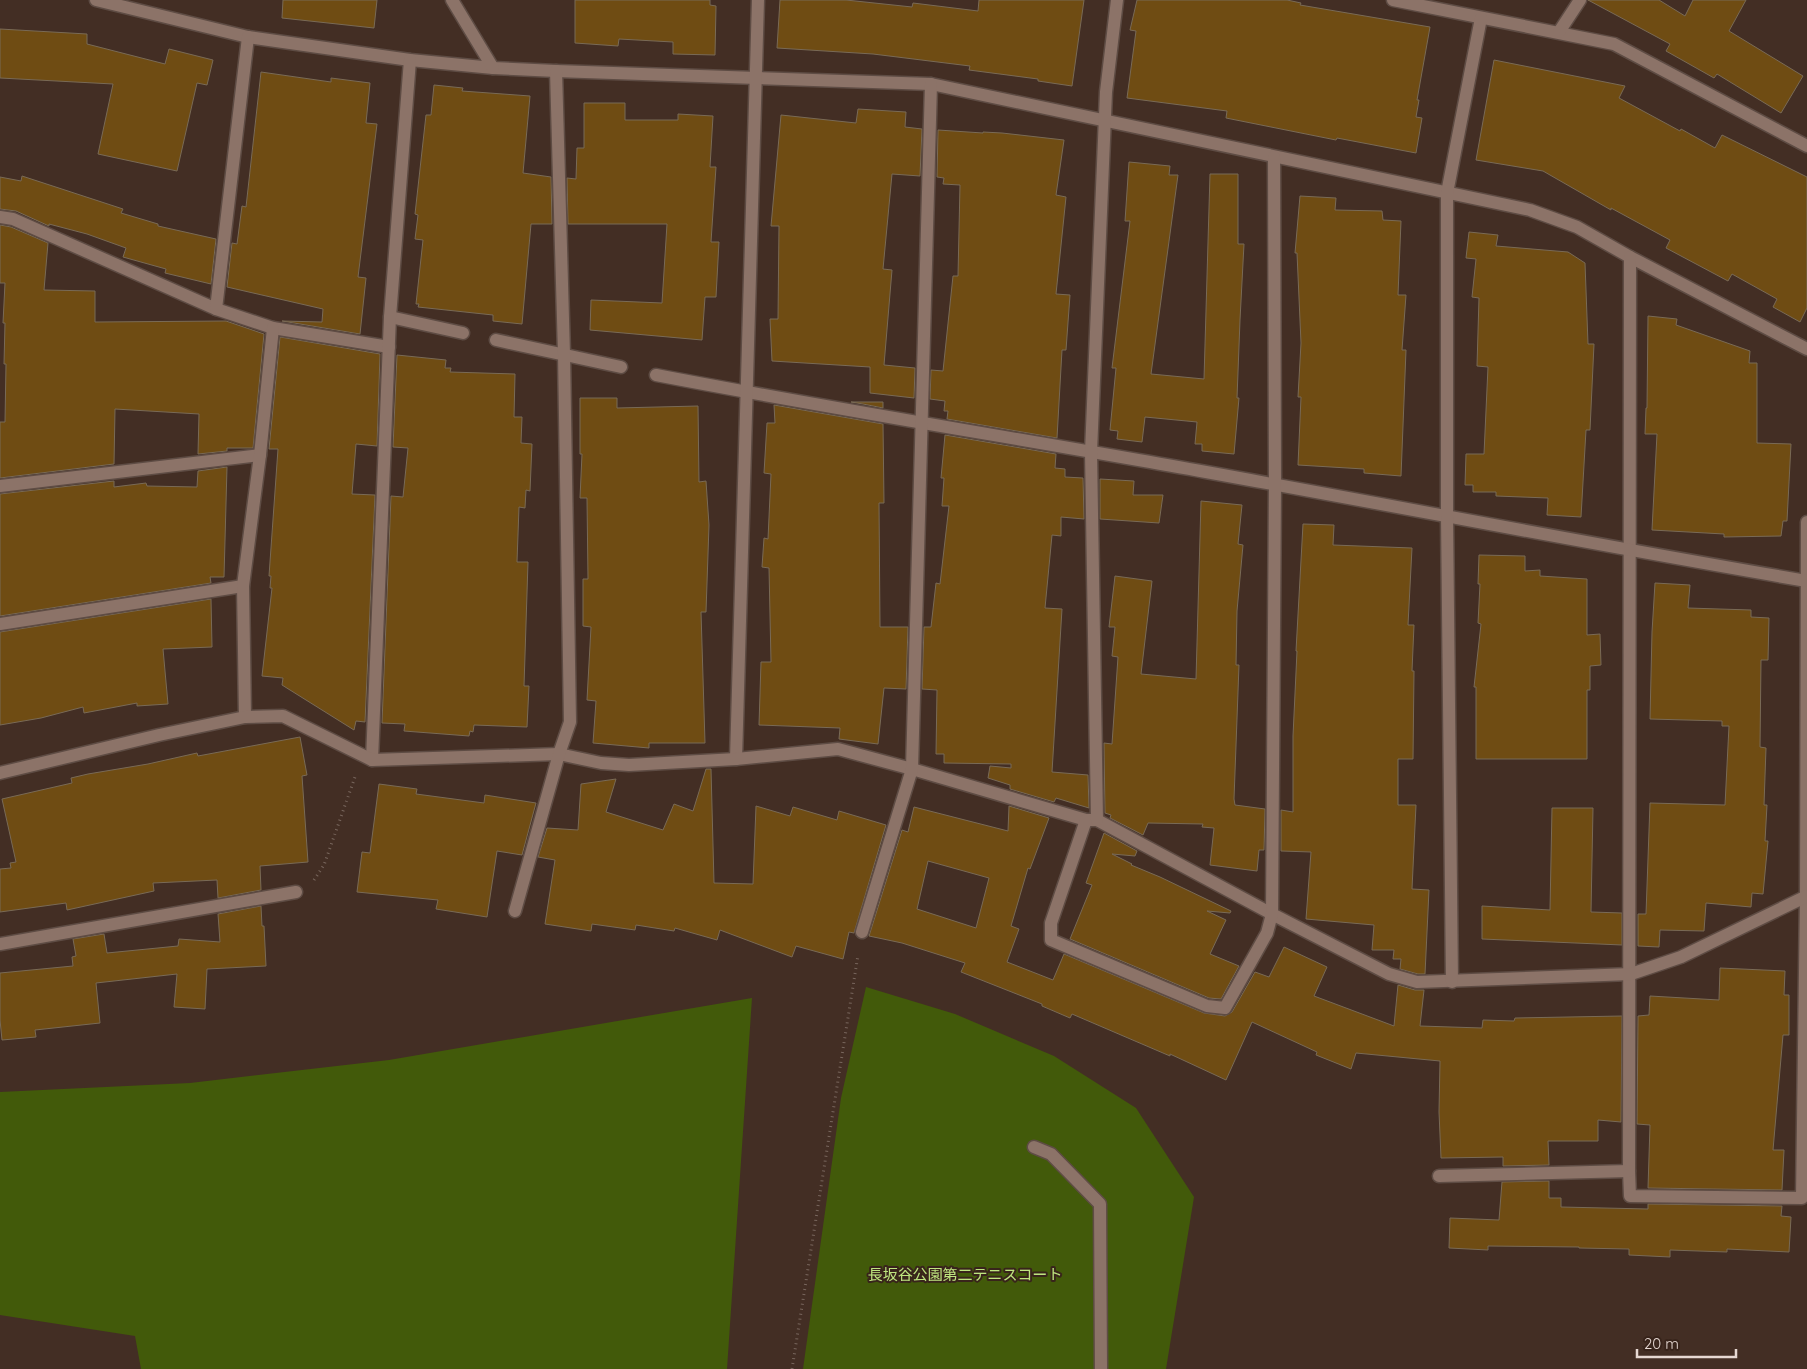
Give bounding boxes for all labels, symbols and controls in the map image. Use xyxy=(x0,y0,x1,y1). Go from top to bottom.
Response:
park label: 長坂谷公園第二テニスコート xyxy=(867,1265,1063,1284)
scale bar xyxy=(1637,1326,1736,1358)
text: 20 m xyxy=(1644,1334,1679,1353)

